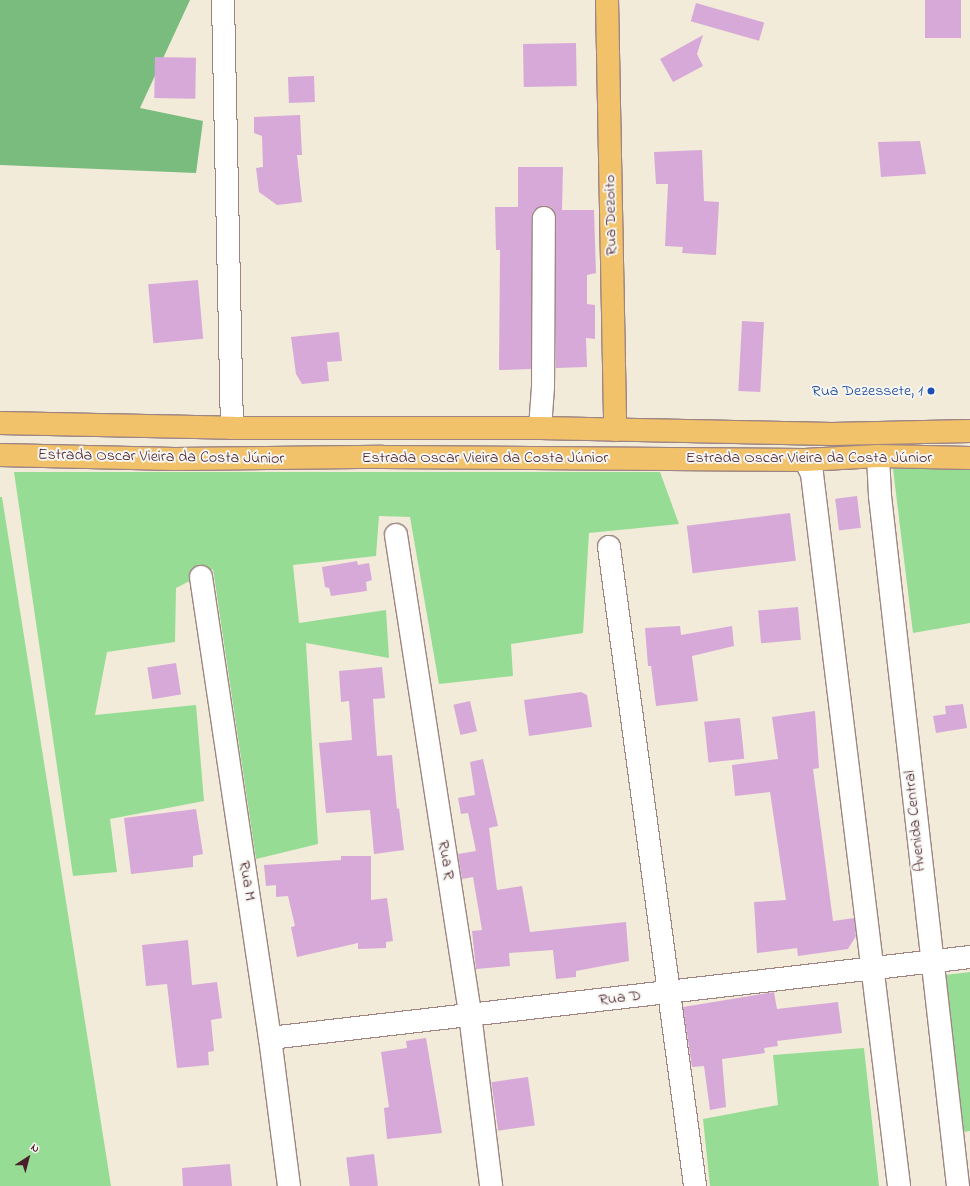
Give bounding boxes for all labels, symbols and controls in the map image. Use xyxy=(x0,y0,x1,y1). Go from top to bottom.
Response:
street label: Rua Dezoito xyxy=(601,174,621,256)
place label: Rua Dezessete, 1 xyxy=(812,381,923,401)
marker: Rua Dezessete, 1 xyxy=(926,386,936,396)
street label: Estrada Oscar Vieira da Costa Júnior xyxy=(38,445,284,469)
street label: Estrada Oscar Vieira da Costa Júnior xyxy=(362,448,608,468)
street label: Estrada Oscar Vieira da Costa Júnior xyxy=(686,448,932,468)
street label: Avenida Central xyxy=(900,769,930,873)
street label: Rua R xyxy=(433,839,459,881)
street label: Rua M xyxy=(234,860,260,902)
street label: Rua D xyxy=(598,986,642,1010)
north arrow xyxy=(8,1138,48,1178)
text: N xyxy=(27,1140,43,1157)

